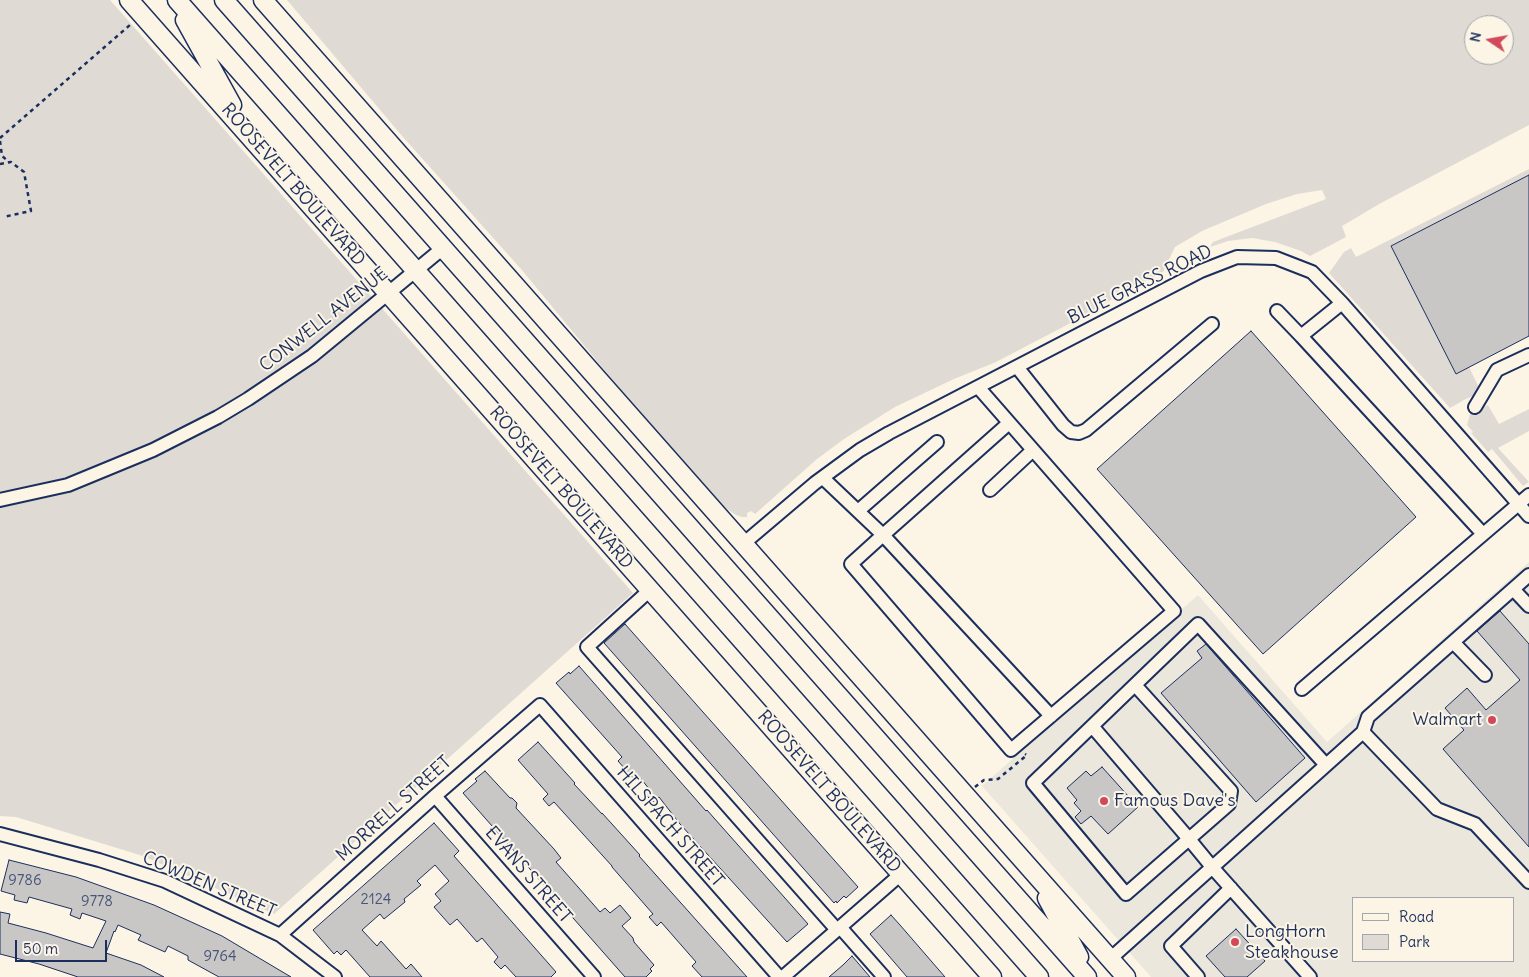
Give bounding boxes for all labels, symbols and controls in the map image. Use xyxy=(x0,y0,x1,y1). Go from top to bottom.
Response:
north arrow xyxy=(1464,15,1514,65)
text: N xyxy=(1465,30,1485,44)
street label: ROOSEVELT BOULEVARD xyxy=(217,99,369,271)
street label: BLUE GRASS ROAD xyxy=(1064,241,1216,329)
street label: CONWELL AVENUE xyxy=(256,263,392,377)
street label: ROOSEVELT BOULEVARD xyxy=(485,402,637,574)
street label: ROOSEVELT BOULEVARD xyxy=(753,706,905,878)
place label: Walmart xyxy=(1412,709,1482,731)
marker: Walmart xyxy=(1486,714,1498,726)
street label: MORRELL STREET xyxy=(332,752,456,866)
street label: HILSPACH STREET xyxy=(612,762,728,892)
place label: Famous Dave's xyxy=(1114,790,1236,812)
marker: Famous Dave's xyxy=(1098,795,1110,807)
street label: EVANS STREET xyxy=(480,822,576,928)
street label: COWDEN STREET xyxy=(139,847,279,923)
house number: 9786 xyxy=(8,872,42,890)
house number: 2124 xyxy=(361,891,391,909)
house number: 9778 xyxy=(81,893,113,911)
legend xyxy=(1352,897,1514,962)
text: Road xyxy=(1399,907,1434,926)
place label: LongHorn Steakhouse xyxy=(1245,921,1339,964)
scale bar xyxy=(18,930,110,962)
text: Park xyxy=(1399,932,1430,951)
marker: LongHorn Steakhouse xyxy=(1229,936,1241,948)
text: 50 m xyxy=(23,939,58,958)
house number: 9764 xyxy=(203,948,237,966)

